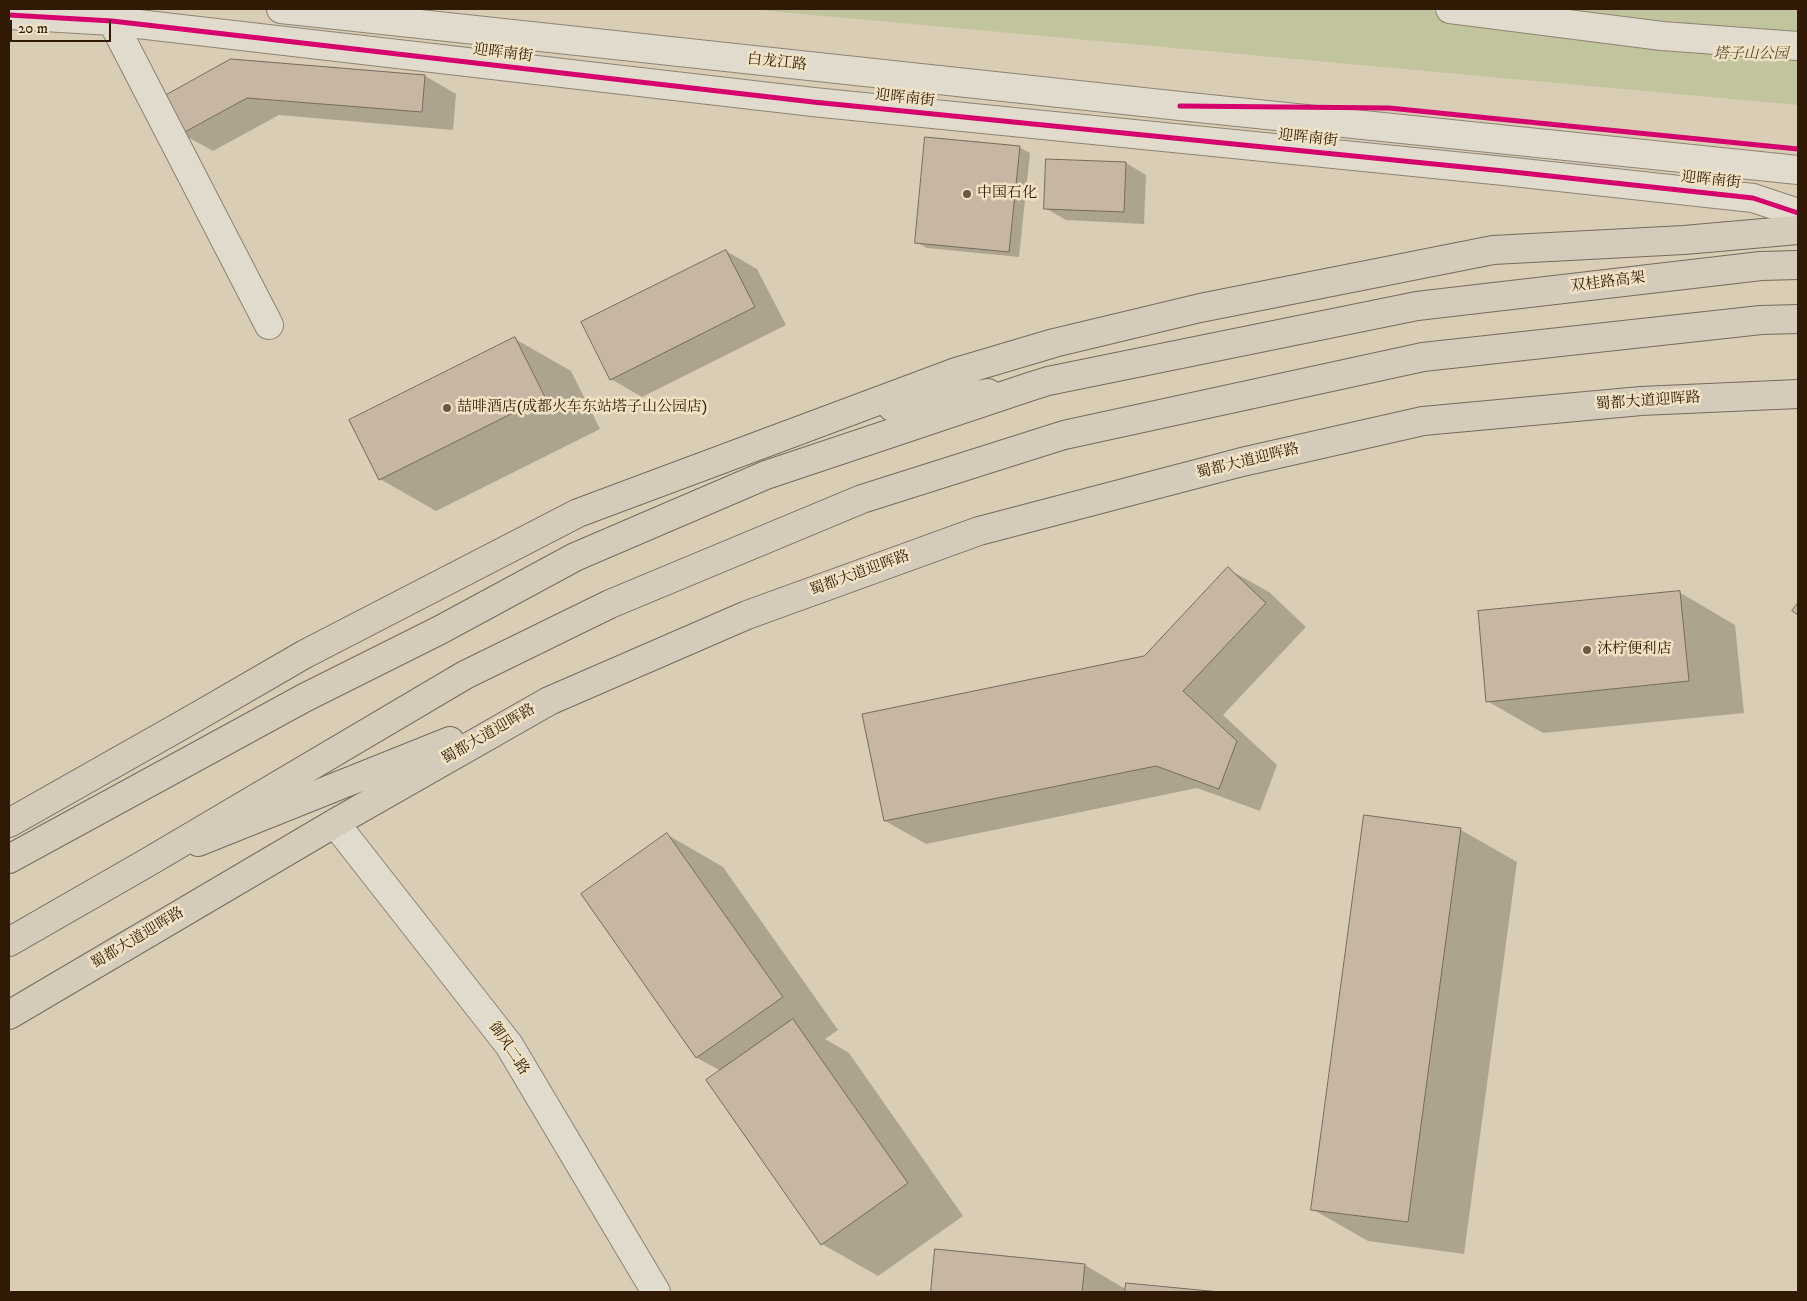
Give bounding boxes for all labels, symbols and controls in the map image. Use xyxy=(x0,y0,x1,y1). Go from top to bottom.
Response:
scale bar xyxy=(12,10,114,42)
text: 20 m xyxy=(18,19,48,38)
street label: 迎晖南街 xyxy=(472,41,534,67)
park label: 塔子山公园 xyxy=(1714,46,1788,64)
street label: 白龙江路 xyxy=(746,51,808,75)
street label: 迎晖南街 xyxy=(874,87,936,111)
street label: 迎晖南街 xyxy=(1277,127,1339,151)
street label: 迎晖南街 xyxy=(1680,169,1742,193)
place label: 中国石化 xyxy=(977,185,1037,203)
marker: 中国石化 xyxy=(961,188,973,200)
street label: 双桂路高架 xyxy=(1570,269,1646,297)
street label: 蜀都大道迎晖路 xyxy=(1595,389,1701,415)
place label: 喆啡酒店(成都火车东站塔子山公园店) xyxy=(457,399,707,417)
marker: 喆啡酒店(成都火车东站塔子山公园店) xyxy=(441,402,453,414)
street label: 蜀都大道迎晖路 xyxy=(1195,441,1301,483)
street label: 蜀都大道迎晖路 xyxy=(808,548,912,600)
place label: 沐柠便利店 xyxy=(1597,641,1672,659)
marker: 沐柠便利店 xyxy=(1581,644,1593,656)
street label: 蜀都大道迎晖路 xyxy=(439,701,539,769)
street label: 蜀都大道迎晖路 xyxy=(88,904,188,974)
street label: 御风二路 xyxy=(484,1019,532,1079)

